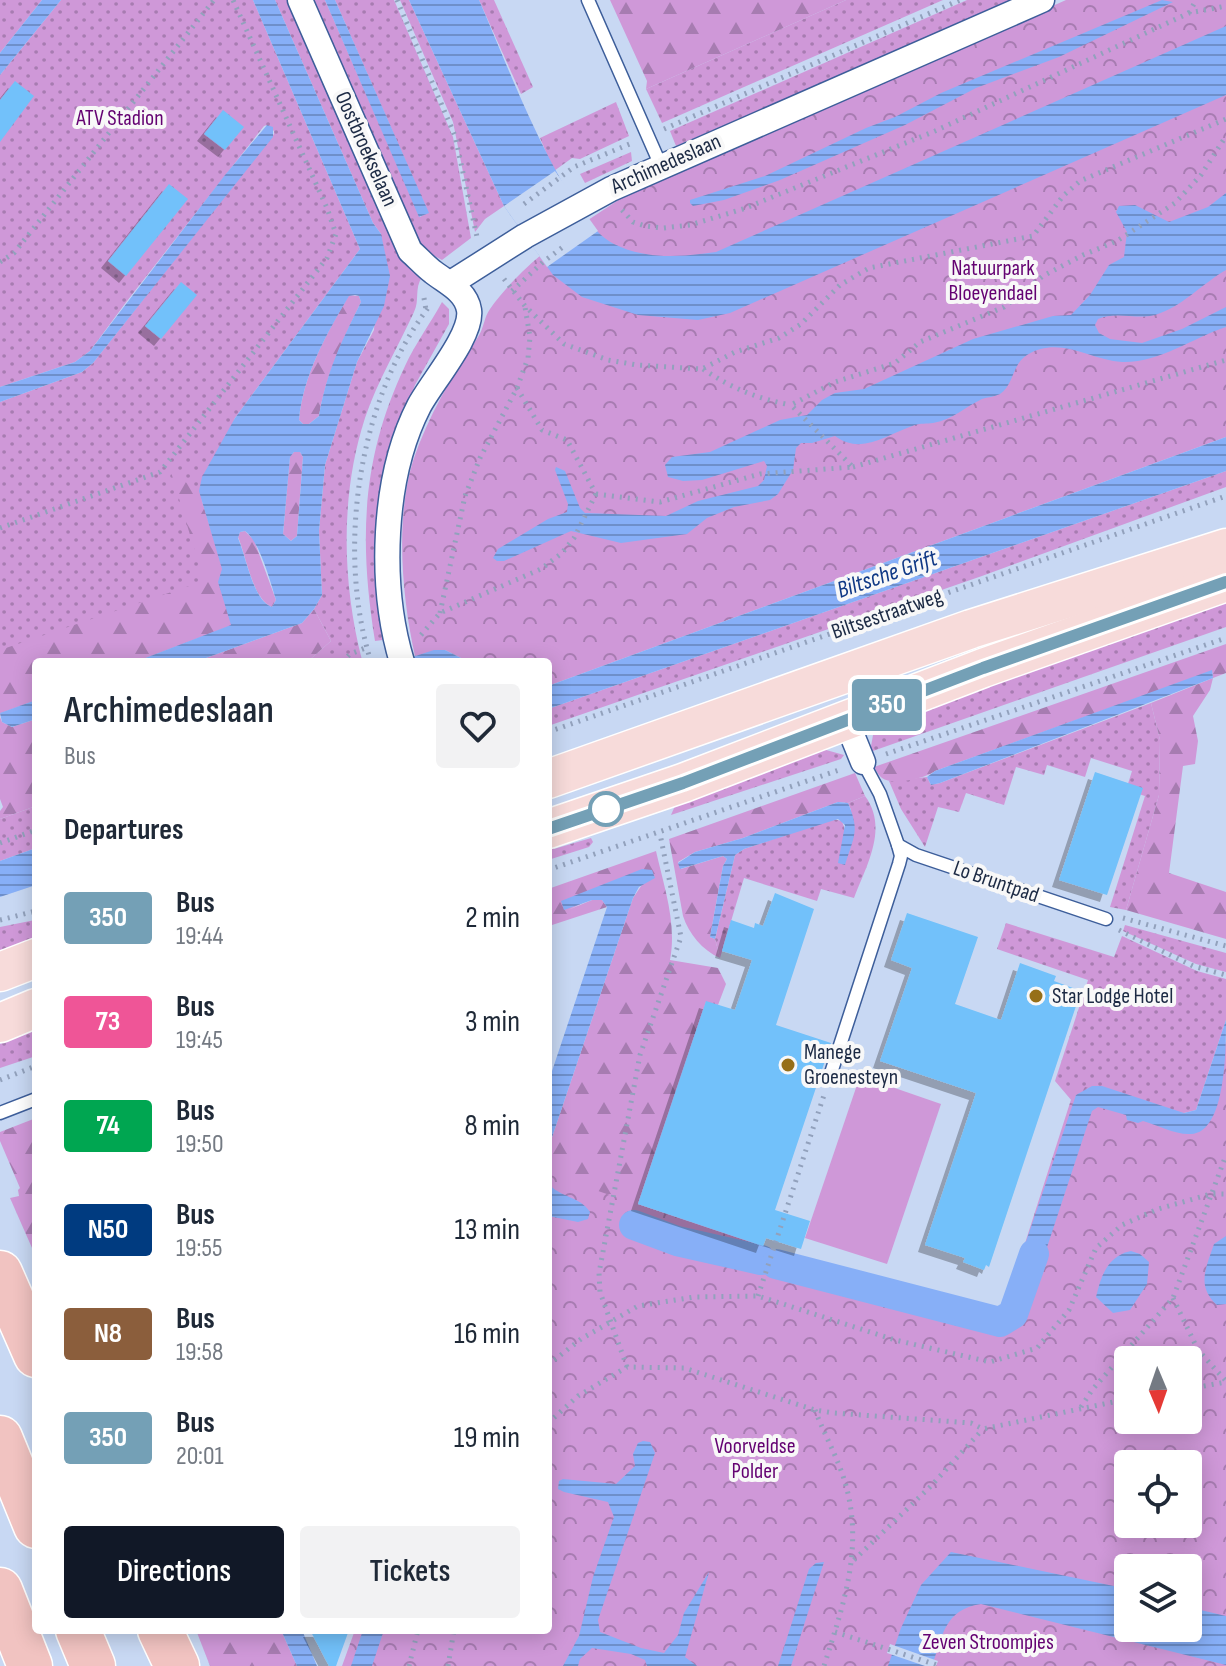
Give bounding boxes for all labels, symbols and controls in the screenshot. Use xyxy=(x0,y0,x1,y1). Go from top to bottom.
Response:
street label: Oostbroekselaan xyxy=(329,87,403,211)
park label: ATV Stadion xyxy=(75,105,164,132)
street label: Archimedeslaan xyxy=(606,128,725,201)
park label: Natuurpark Bloeyendael xyxy=(949,255,1037,307)
water label: Biltsche Grift xyxy=(833,543,942,605)
street label: Biltsestraatweg xyxy=(828,582,946,646)
line badge: 350 xyxy=(841,679,933,731)
button: heart xyxy=(436,684,520,768)
text: Archimedeslaan xyxy=(64,688,274,733)
text: 350 xyxy=(868,688,906,721)
text: Bus xyxy=(64,741,96,772)
unlabelled marker xyxy=(589,792,623,826)
text: Departures xyxy=(64,812,184,848)
street label: Lo Bruntpad xyxy=(950,855,1042,909)
text: Bus xyxy=(176,885,215,921)
text: 2 min xyxy=(465,900,520,936)
text: 350 xyxy=(89,901,127,934)
text: 19:44 xyxy=(176,921,223,952)
place label: Star Lodge Hotel xyxy=(1052,983,1173,1010)
marker: Star Lodge Hotel xyxy=(1027,987,1045,1005)
text: Bus xyxy=(176,989,215,1025)
text: 3 min xyxy=(465,1004,520,1040)
text: 73 xyxy=(96,1005,120,1038)
text: 19:45 xyxy=(176,1025,223,1056)
place label: Manege Groenesteyn xyxy=(804,1039,898,1091)
marker: Manege Groenesteyn xyxy=(779,1056,797,1074)
text: Bus xyxy=(176,1093,215,1129)
text: 8 min xyxy=(464,1108,520,1144)
text: 74 xyxy=(96,1109,120,1142)
text: 19:50 xyxy=(176,1129,224,1160)
text: Bus xyxy=(176,1197,215,1233)
text: 13 min xyxy=(454,1212,520,1248)
text: N50 xyxy=(88,1213,128,1246)
text: 19:55 xyxy=(176,1233,222,1264)
text: Bus xyxy=(176,1301,215,1337)
text: 16 min xyxy=(454,1316,520,1352)
text: N8 xyxy=(94,1317,122,1350)
text: 19:58 xyxy=(176,1337,223,1368)
north arrow xyxy=(1114,1346,1202,1434)
map controls xyxy=(1114,1346,1202,1642)
text: Bus xyxy=(176,1405,215,1441)
text: 19 min xyxy=(454,1420,520,1456)
text: 350 xyxy=(89,1421,127,1454)
park label: Voorveldse Polder xyxy=(714,1433,796,1485)
text: 20:01 xyxy=(176,1441,224,1472)
button: locate xyxy=(1114,1450,1202,1538)
button: Directions xyxy=(64,1526,284,1618)
button: Tickets xyxy=(300,1526,520,1618)
button: layers xyxy=(1114,1554,1202,1642)
park label: Zeven Stroompjes xyxy=(922,1629,1054,1656)

